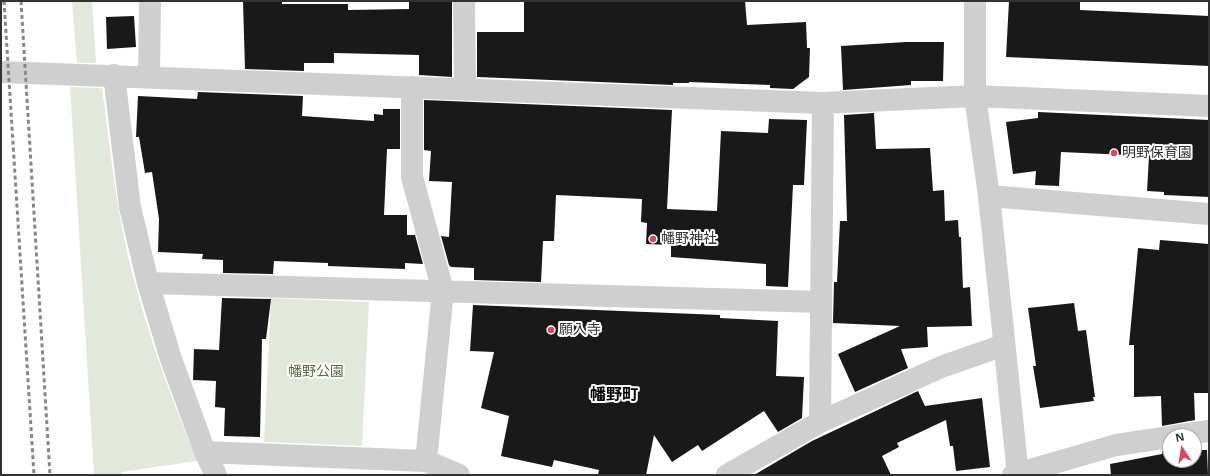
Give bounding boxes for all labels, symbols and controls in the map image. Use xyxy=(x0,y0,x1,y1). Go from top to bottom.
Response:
place label: 明野保育園 xyxy=(1122,145,1192,161)
marker: 明野保育園 xyxy=(1109,148,1119,158)
place label: 幡野神社 xyxy=(661,231,717,247)
marker: 幡野神社 xyxy=(648,234,658,244)
place label: 願入寺 xyxy=(559,322,601,338)
marker: 願入寺 xyxy=(546,325,556,335)
park label: 幡野公園 xyxy=(288,364,344,380)
district label: 幡野町 xyxy=(590,385,638,405)
north arrow xyxy=(1162,428,1202,468)
text: N xyxy=(1174,428,1186,445)

